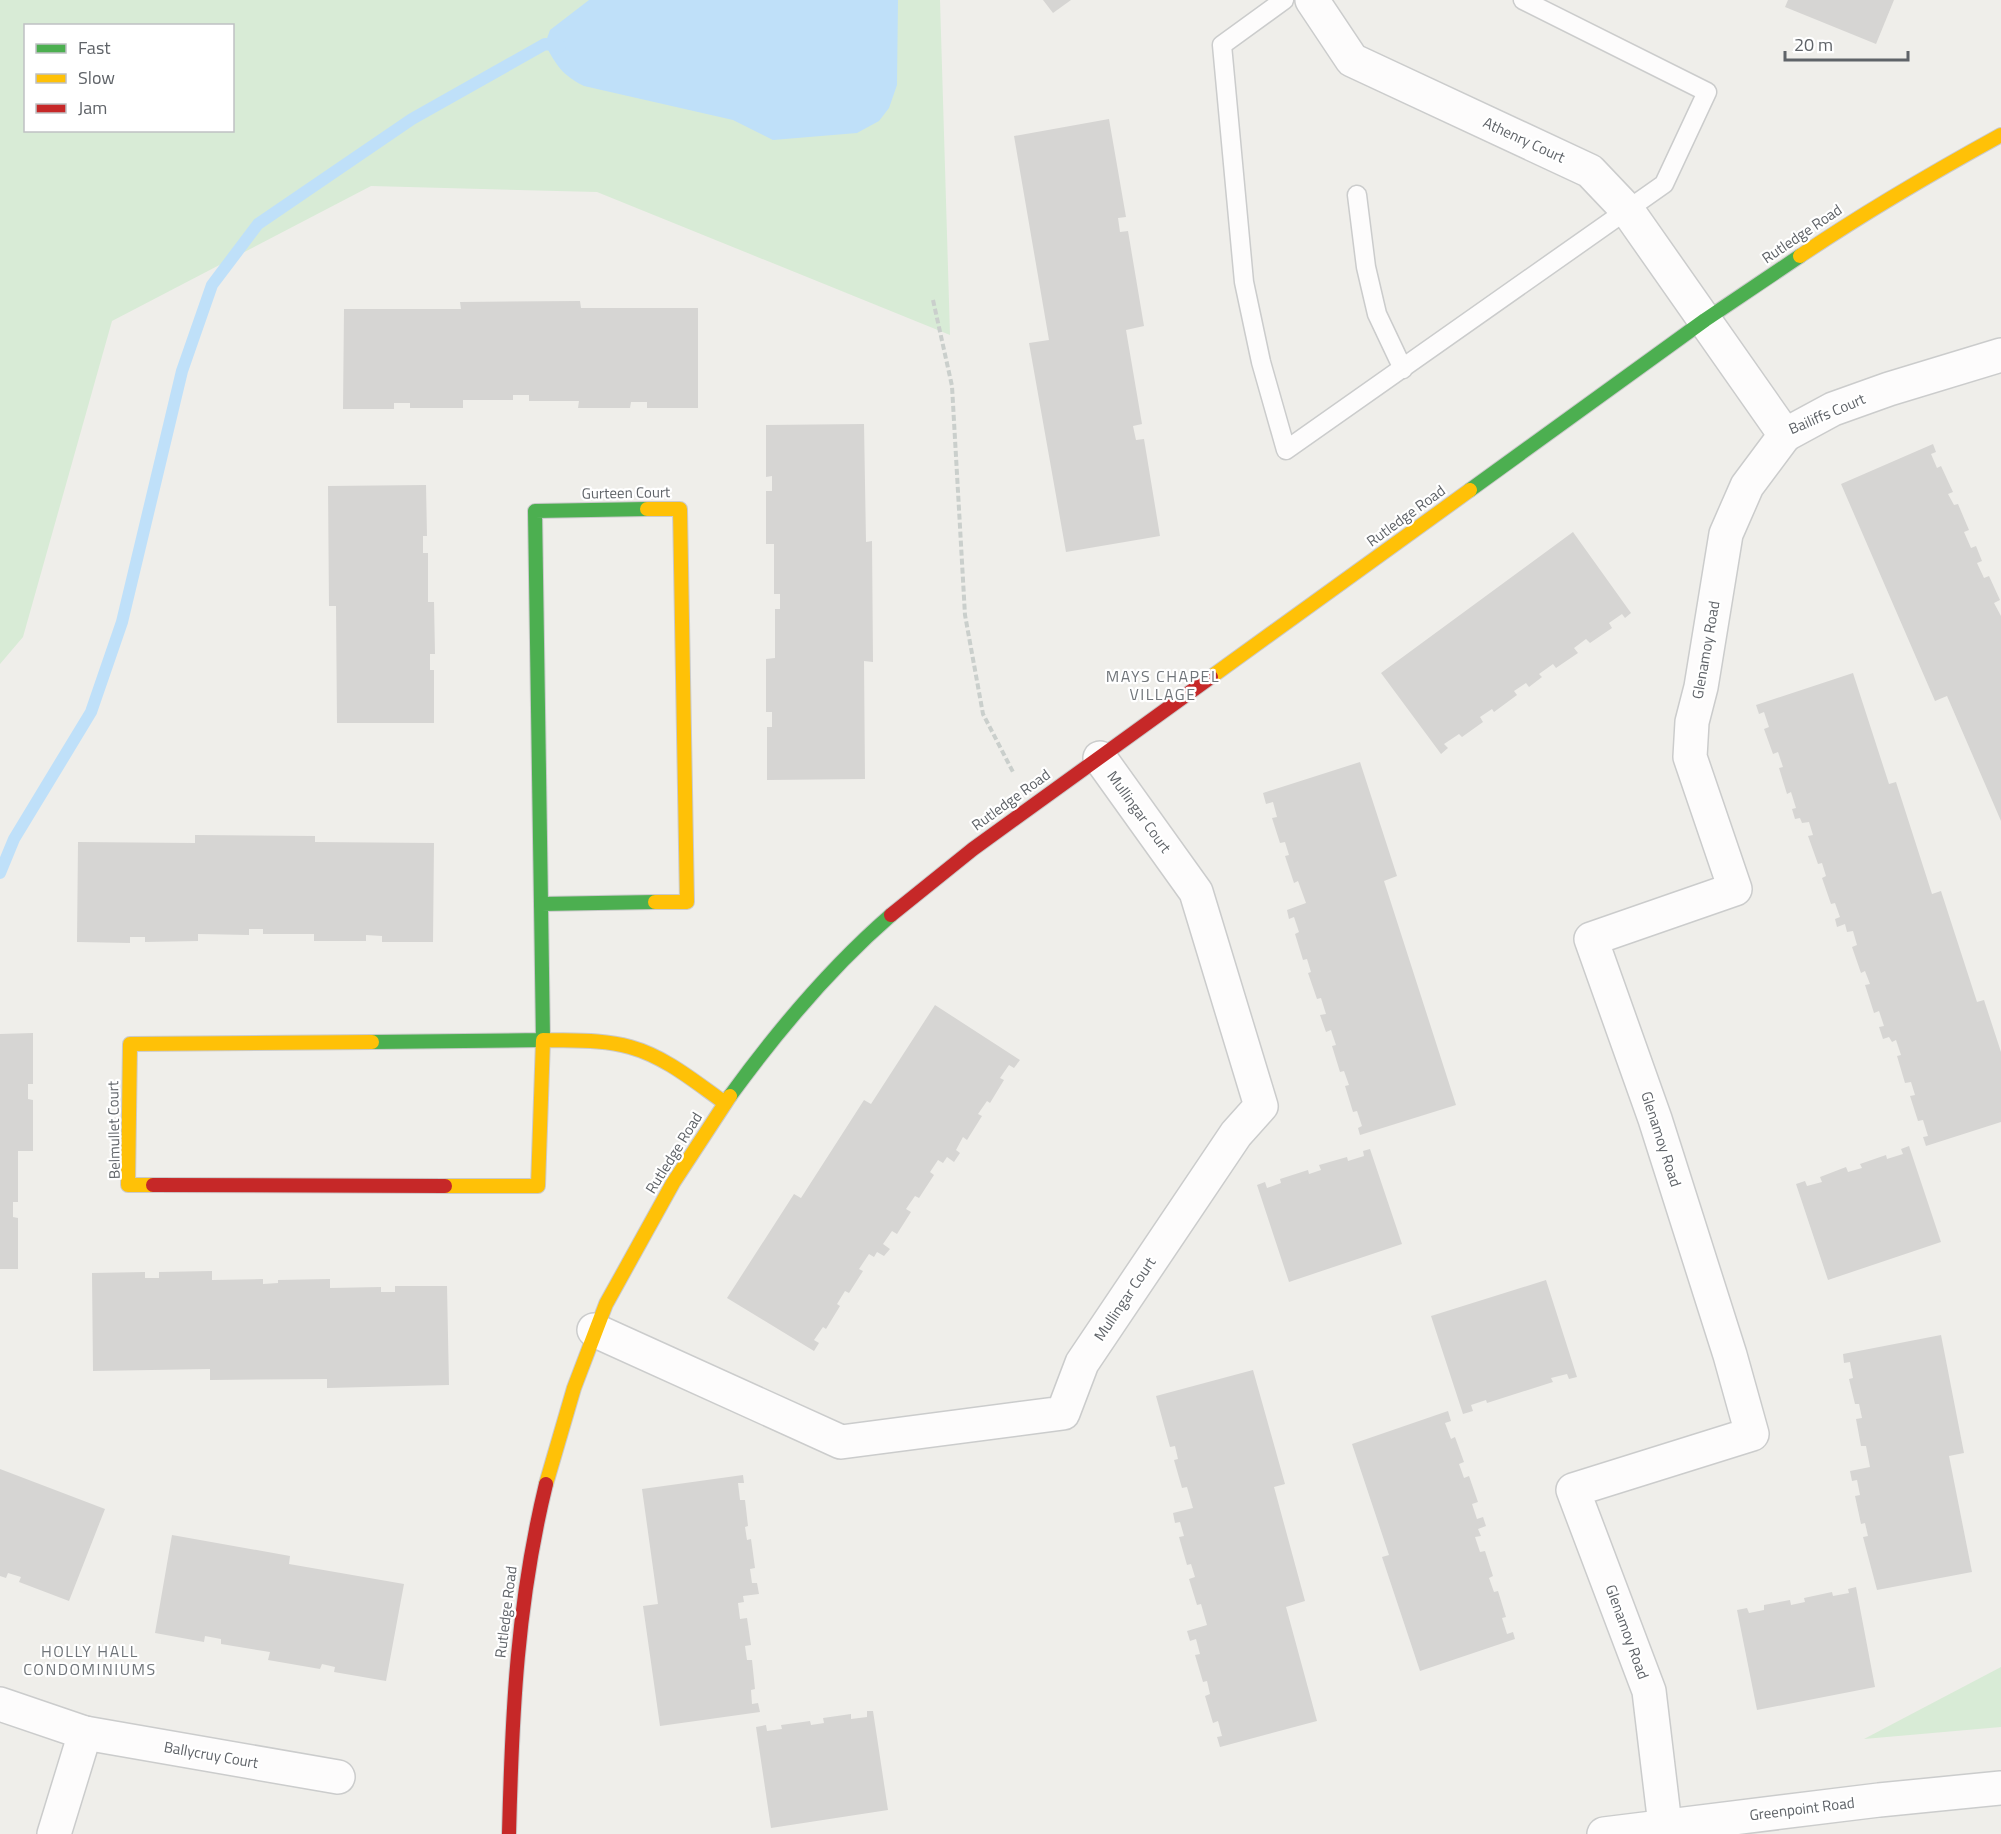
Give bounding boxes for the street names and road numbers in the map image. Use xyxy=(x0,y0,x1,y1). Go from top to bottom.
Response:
street label: Athenry Court xyxy=(1480,111,1569,169)
street label: Rutledge Road xyxy=(1757,198,1846,269)
street label: Bailiffs Court xyxy=(1785,387,1869,440)
street label: Rutledge Road xyxy=(1362,479,1450,552)
street label: Gurteen Court xyxy=(582,480,671,505)
street label: Glenamoy Road xyxy=(1686,599,1725,701)
street label: Rutledge Road xyxy=(967,763,1055,836)
street label: Mullingar Court xyxy=(1102,766,1178,858)
street label: Belmullet Court xyxy=(101,1080,126,1179)
street label: Glenamoy Road xyxy=(1635,1088,1688,1190)
street label: Rutledge Road xyxy=(639,1107,708,1198)
street label: Mullingar Court xyxy=(1088,1252,1162,1345)
street label: Rutledge Road xyxy=(488,1565,523,1659)
street label: Glenamoy Road xyxy=(1600,1581,1655,1682)
street label: Ballycruy Court xyxy=(162,1735,261,1774)
street label: Greenpoint Road xyxy=(1748,1791,1856,1826)

